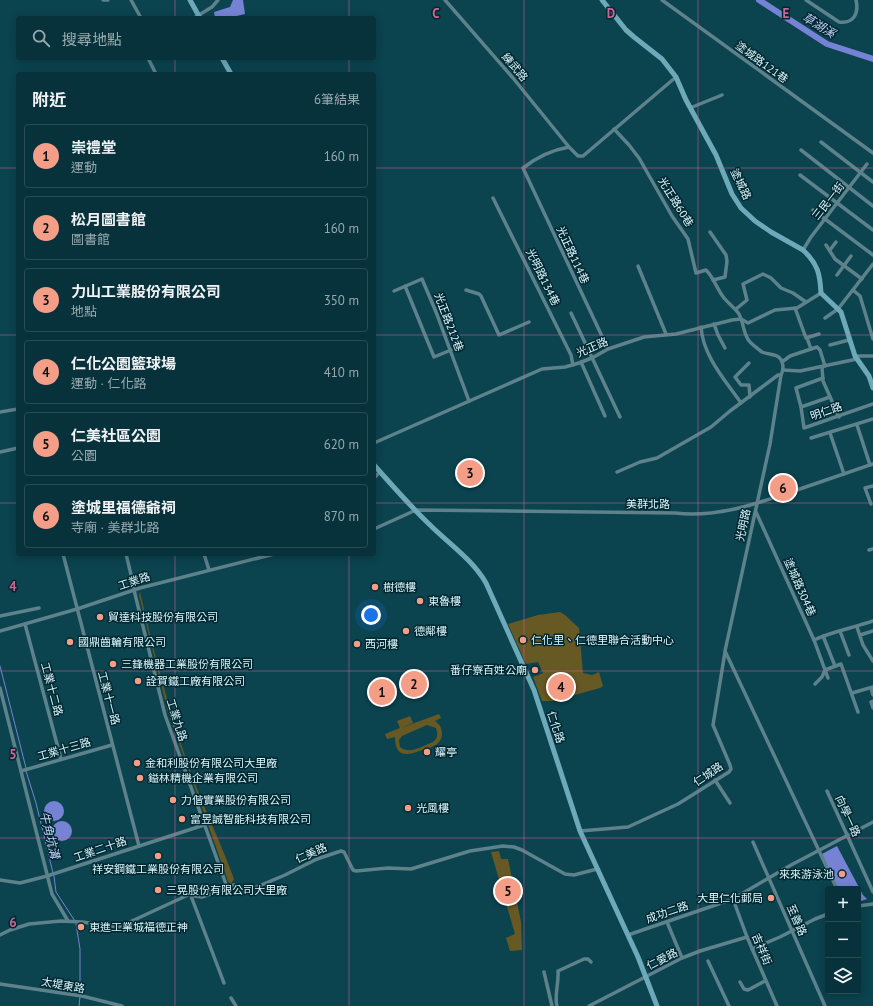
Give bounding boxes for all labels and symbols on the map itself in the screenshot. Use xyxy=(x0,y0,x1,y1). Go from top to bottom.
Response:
text: C xyxy=(432,5,440,22)
text: D xyxy=(607,5,615,22)
text: E xyxy=(783,5,790,22)
water label: 草湖溪 xyxy=(800,9,840,42)
street label: 塗城路121巷 xyxy=(733,38,791,86)
street label: 練武路 xyxy=(499,50,531,84)
street label: 塗城路 xyxy=(727,166,755,202)
street label: 光正路60巷 xyxy=(655,175,697,229)
street label: 三民一街 xyxy=(809,179,847,223)
street label: 光正路114巷 xyxy=(554,224,592,286)
street label: 光明路134巷 xyxy=(523,246,563,308)
street label: 光正路212巷 xyxy=(431,291,467,353)
street label: 光正路 xyxy=(574,334,610,360)
street label: 明仁路 xyxy=(808,399,844,423)
pin: 3 xyxy=(457,458,483,488)
pin: 6 xyxy=(770,473,796,503)
street label: 美群北路 xyxy=(626,497,670,511)
street label: 光明路 xyxy=(733,507,753,543)
street label: 塗城路304巷 xyxy=(781,556,819,618)
street label: 工業路 xyxy=(116,569,152,593)
text: 4 xyxy=(9,578,17,595)
place label: 樹德樓 xyxy=(383,580,416,594)
marker: 樹德樓 xyxy=(370,582,380,592)
place label: 東魯樓 xyxy=(428,594,461,608)
marker: 東魯樓 xyxy=(415,596,425,606)
your location xyxy=(361,605,381,625)
place label: 貿達科技股份有限公司 xyxy=(108,610,218,624)
marker: 貿達科技股份有限公司 xyxy=(95,612,105,622)
place label: 德鄰樓 xyxy=(414,624,447,638)
marker: 德鄰樓 xyxy=(401,626,411,636)
place label: 仁化里、仁德里聯合活動中心 xyxy=(531,633,674,647)
place label: 國鼎齒輪有限公司 xyxy=(78,635,166,649)
marker: 仁化里、仁德里聯合活動中心 xyxy=(518,635,528,645)
marker: 國鼎齒輪有限公司 xyxy=(65,637,75,647)
place label: 西河樓 xyxy=(365,637,398,651)
marker: 西河樓 xyxy=(352,639,362,649)
place label: 三鋒機器工業股份有限公司 xyxy=(121,657,253,671)
marker: 三鋒機器工業股份有限公司 xyxy=(108,659,118,669)
street label: 工業十二路 xyxy=(38,661,66,717)
place label: 番仔寮百姓公廟 xyxy=(450,663,527,677)
marker: 番仔寮百姓公廟 xyxy=(530,665,540,675)
pin: 2 xyxy=(401,669,427,699)
street label: 工業十一路 xyxy=(95,670,123,726)
pin: 4 xyxy=(548,672,574,702)
place label: 詮賀鐵工廠有限公司 xyxy=(146,674,245,688)
marker: 詮賀鐵工廠有限公司 xyxy=(133,676,143,686)
pin: 1 xyxy=(369,677,395,707)
street label: 工業九路 xyxy=(164,697,190,743)
street label: 仁化路 xyxy=(544,709,568,745)
street label: 工業十三路 xyxy=(36,735,92,763)
place label: 耀亭 xyxy=(435,745,457,759)
text: 5 xyxy=(9,746,17,763)
marker: 耀亭 xyxy=(422,747,432,757)
place label: 金和利股份有限公司大里廠 xyxy=(145,756,277,770)
marker: 金和利股份有限公司大里廠 xyxy=(132,758,142,768)
street label: 仁城路 xyxy=(690,759,726,789)
place label: 鎰林精機企業有限公司 xyxy=(148,771,258,785)
marker: 鎰林精機企業有限公司 xyxy=(135,773,145,783)
place label: 力偕實業股份有限公司 xyxy=(181,793,291,807)
street label: 向學一路 xyxy=(832,793,864,839)
marker: 力偕實業股份有限公司 xyxy=(168,795,178,805)
place label: 光風樓 xyxy=(416,801,449,815)
marker: 光風樓 xyxy=(403,803,413,813)
water label: 牛角坑溝 xyxy=(37,810,64,862)
place label: 富昱誠智能科技有限公司 xyxy=(190,812,311,826)
marker: 富昱誠智能科技有限公司 xyxy=(177,814,187,824)
street label: 工業二十路 xyxy=(72,833,128,865)
street label: 仁美路 xyxy=(293,840,329,866)
marker: 祥安鋼鐵工業股份有限公司 xyxy=(153,851,163,861)
place label: 祥安鋼鐵工業股份有限公司 xyxy=(92,862,224,876)
place label: 來來游泳池 xyxy=(779,867,834,881)
marker: 來來游泳池 xyxy=(837,869,847,879)
pin: 5 xyxy=(495,876,521,906)
place label: 三晃股份有限公司大里廠 xyxy=(166,883,287,897)
marker: 三晃股份有限公司大里廠 xyxy=(153,885,163,895)
place label: 大里仁化郵局 xyxy=(697,891,763,905)
marker: 大里仁化郵局 xyxy=(766,893,776,903)
street label: 成功二路 xyxy=(644,898,690,926)
street label: 至善路 xyxy=(784,902,810,938)
text: 6 xyxy=(9,914,17,931)
place label: 東進工業城福德正神 xyxy=(89,920,188,934)
marker: 東進工業城福德正神 xyxy=(76,922,86,932)
street label: 吉祥街 xyxy=(749,931,775,967)
street label: 仁愛路 xyxy=(644,945,680,973)
street label: 太堤東路 xyxy=(40,974,86,996)

